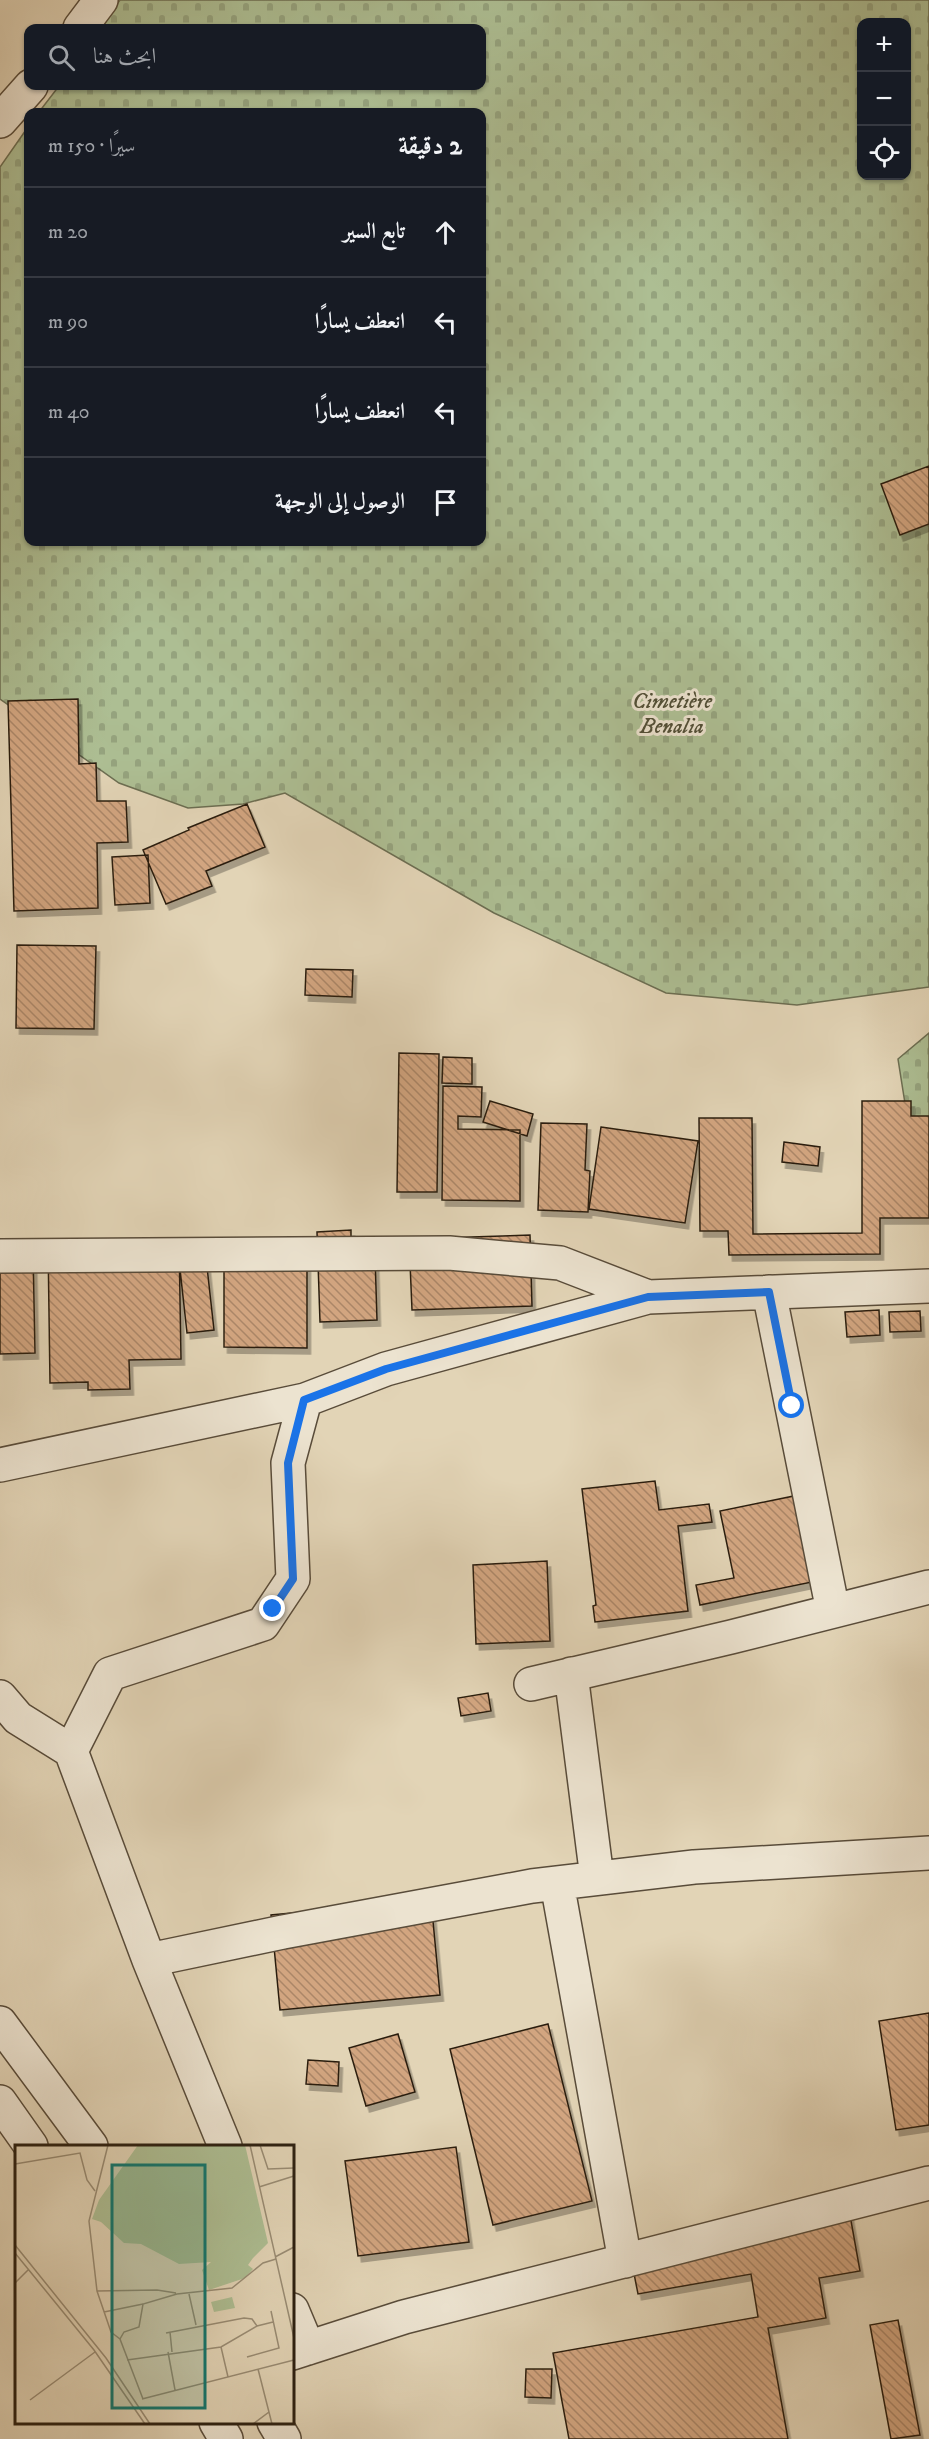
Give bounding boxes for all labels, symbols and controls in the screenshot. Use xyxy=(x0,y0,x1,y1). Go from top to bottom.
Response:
map controls xyxy=(857,18,911,180)
button: + xyxy=(857,18,911,72)
search box xyxy=(24,24,486,90)
icon: search xyxy=(45,41,78,74)
text: ابحث هنا xyxy=(93,43,156,70)
button: − xyxy=(857,72,911,126)
button: locate xyxy=(857,126,911,180)
text: 2 دقيقة xyxy=(398,130,462,163)
text: سيرًا · 150 m xyxy=(48,134,135,159)
icon: ahead xyxy=(429,216,462,249)
text: تابع السير xyxy=(343,218,405,245)
text: 20 m xyxy=(48,220,88,245)
icon: left xyxy=(429,306,462,339)
text: انعطف يسارًا xyxy=(315,308,405,335)
text: 90 m xyxy=(48,310,88,335)
icon: left xyxy=(429,396,462,429)
text: انعطف يسارًا xyxy=(315,398,405,425)
text: 40 m xyxy=(48,400,90,425)
icon: arrive xyxy=(429,486,462,519)
text: الوصول إلى الوجهة xyxy=(275,488,405,515)
park label: Cimetière Benalia xyxy=(632,688,712,740)
route start xyxy=(778,1392,804,1418)
route end xyxy=(259,1595,285,1621)
inset map xyxy=(15,2145,294,2424)

